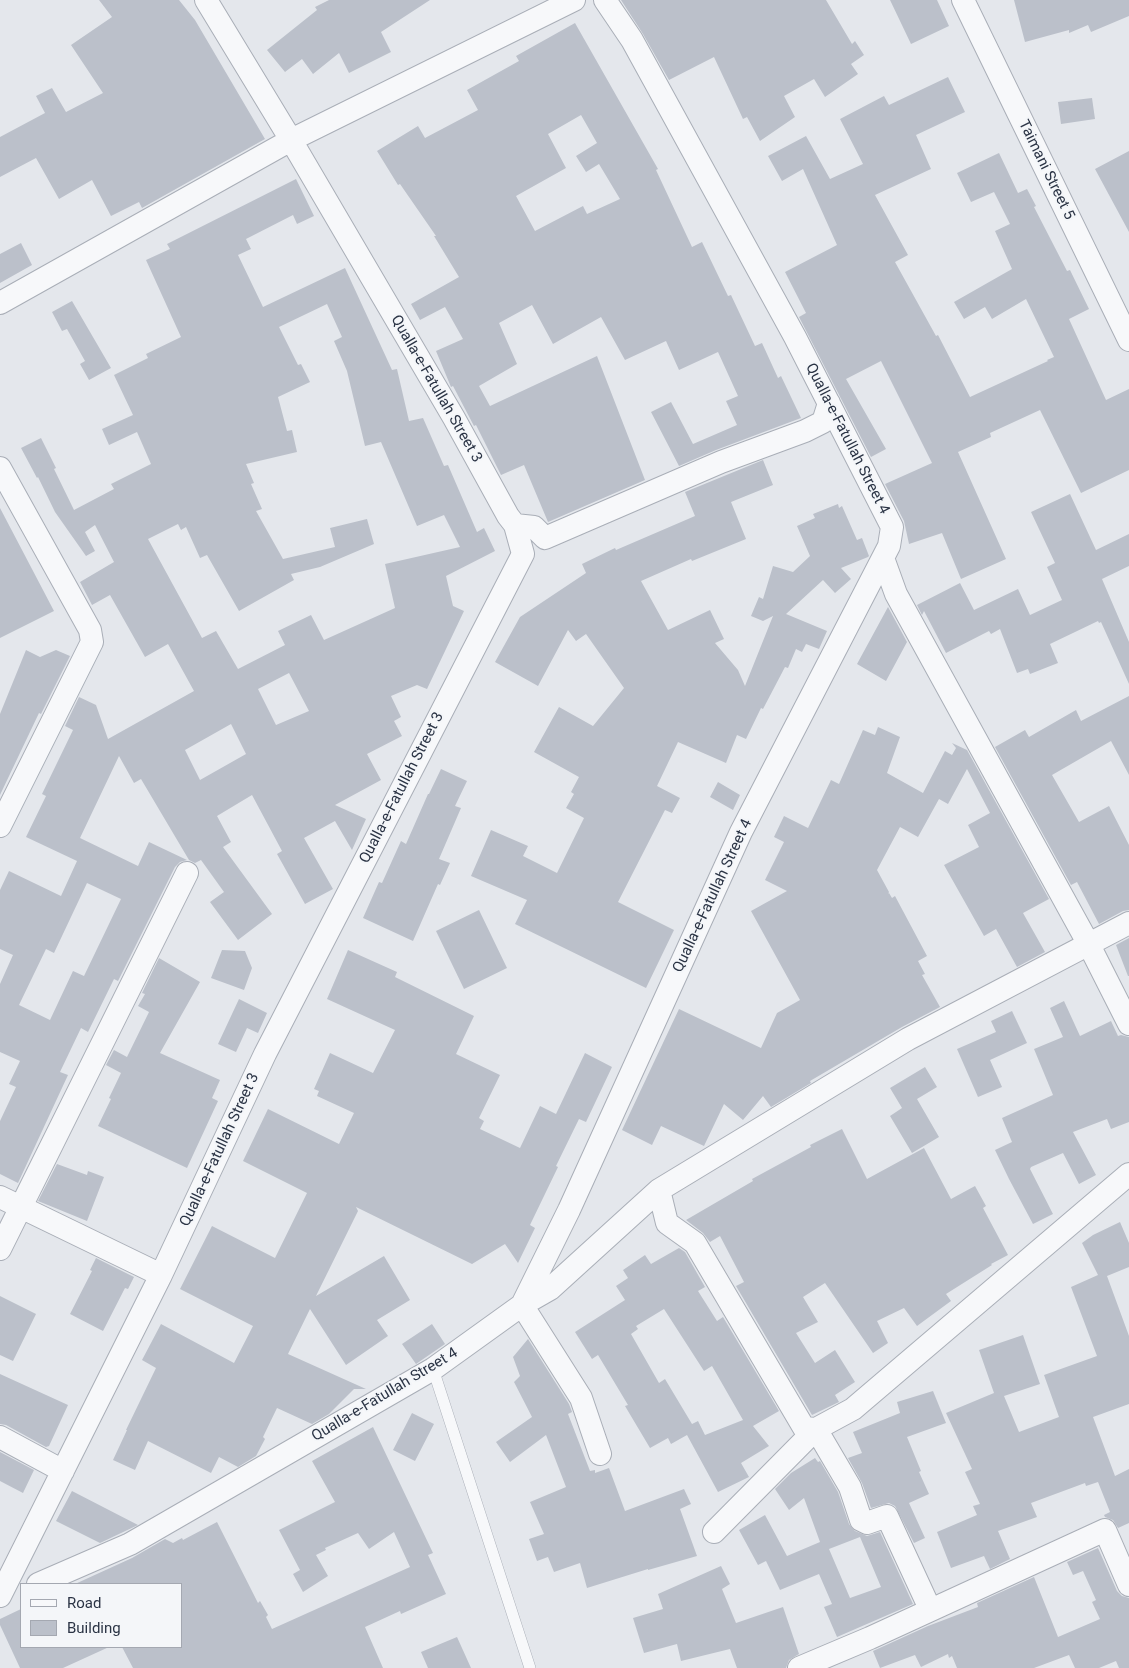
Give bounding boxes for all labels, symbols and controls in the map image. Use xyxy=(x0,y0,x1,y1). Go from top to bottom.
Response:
street label: Taimani Street 5 xyxy=(1014,117,1078,223)
street label: Qualla-e-Fatullah Street 3 xyxy=(386,312,486,466)
street label: Qualla-e-Fatullah Street 4 xyxy=(801,361,893,517)
street label: Qualla-e-Fatullah Street 3 xyxy=(356,710,448,866)
street label: Qualla-e-Fatullah Street 4 xyxy=(670,817,756,975)
street label: Qualla-e-Fatullah Street 3 xyxy=(177,1071,263,1229)
street label: Qualla-e-Fatullah Street 4 xyxy=(309,1344,461,1446)
legend xyxy=(20,1583,182,1648)
text: Road xyxy=(67,1594,101,1612)
text: Building xyxy=(67,1619,121,1637)

